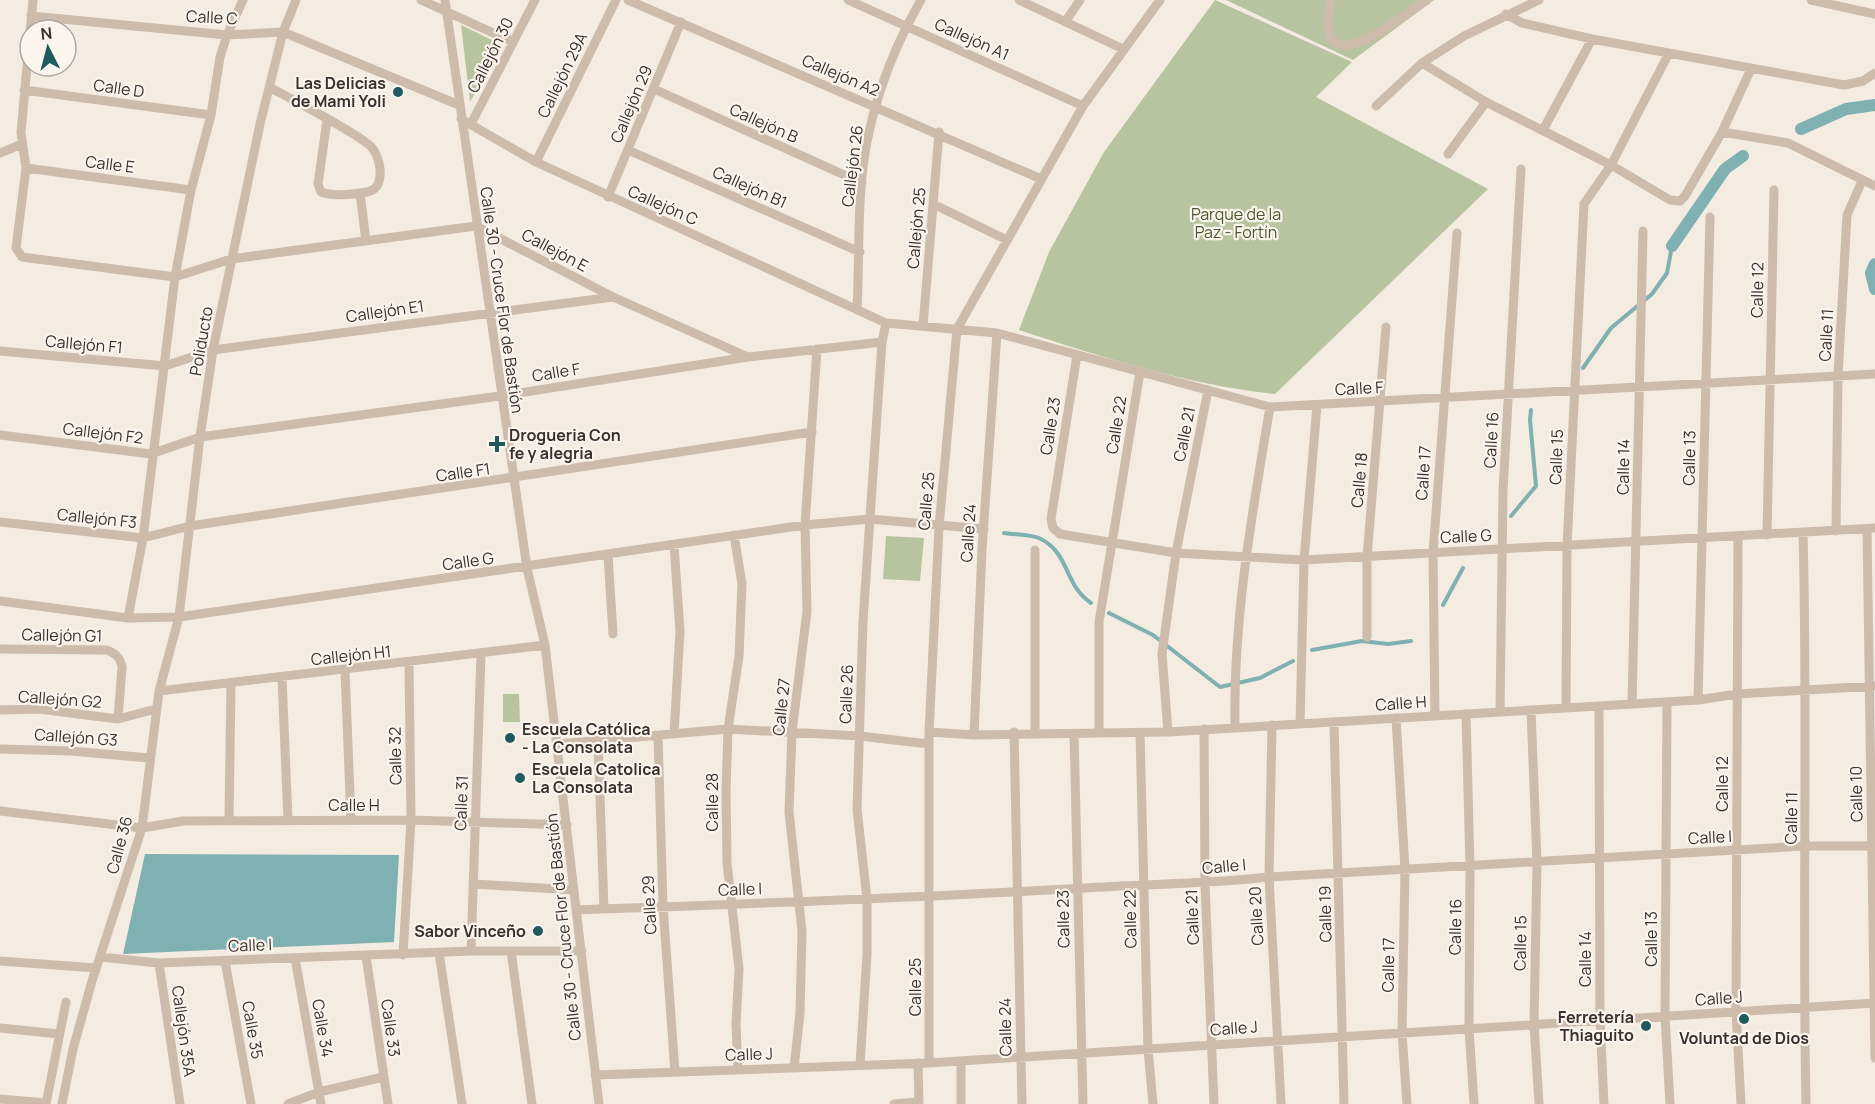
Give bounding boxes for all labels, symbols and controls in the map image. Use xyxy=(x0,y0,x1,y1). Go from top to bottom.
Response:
street label: Calle C xyxy=(186,5,238,29)
street label: Callejón 30 xyxy=(462,13,518,97)
street label: Callejón A1 xyxy=(931,13,1013,65)
north arrow xyxy=(18,18,78,78)
text: N xyxy=(40,22,53,45)
street label: Callejón 29A xyxy=(532,29,592,121)
street label: Callejón A2 xyxy=(799,49,883,101)
street label: Callejón 29 xyxy=(605,62,657,146)
place label: Las Delicias de Mami Yoli xyxy=(291,72,386,112)
street label: Calle D xyxy=(92,74,146,102)
marker: Las Delicias de Mami Yoli xyxy=(391,85,405,99)
street label: Callejón B xyxy=(726,98,802,148)
street label: Callejón 26 xyxy=(836,124,868,208)
street label: Calle E xyxy=(84,150,136,178)
street label: Callejón B1 xyxy=(709,161,791,213)
street label: Callejón C xyxy=(624,180,702,230)
street label: Calle 30 - Cruce Flor de Bastión xyxy=(475,185,529,415)
street label: Callejón 25 xyxy=(901,186,931,270)
park label: Parque de la Paz - Fortín xyxy=(1191,203,1281,243)
street label: Callejón E xyxy=(518,223,592,277)
street label: Calle 12 xyxy=(1746,262,1768,318)
street label: Callejón E1 xyxy=(345,295,425,327)
street label: Poliducto xyxy=(184,305,218,377)
street label: Calle 11 xyxy=(1814,308,1838,362)
street label: Callejón F1 xyxy=(44,330,124,358)
street label: Calle F xyxy=(530,357,582,387)
street label: Calle F xyxy=(1334,376,1384,400)
street label: Calle 22 xyxy=(1101,394,1131,456)
street label: Calle 23 xyxy=(1035,395,1065,457)
street label: Calle 21 xyxy=(1168,405,1200,463)
street label: Calle 16 xyxy=(1479,411,1503,469)
street label: Callejón F2 xyxy=(62,417,144,449)
place label: Drogueria Con fe y alegria xyxy=(509,424,621,464)
street label: Calle 15 xyxy=(1544,429,1568,485)
street label: Calle 13 xyxy=(1678,430,1700,486)
marker: Drogueria Con fe y alegria xyxy=(490,437,504,451)
street label: Calle 14 xyxy=(1612,439,1634,495)
street label: Calle 17 xyxy=(1410,445,1436,501)
street label: Calle 18 xyxy=(1346,451,1372,509)
street label: Calle F1 xyxy=(434,457,492,487)
street label: Calle 25 xyxy=(912,471,940,531)
street label: Callejón F3 xyxy=(56,503,138,533)
street label: Calle 24 xyxy=(955,503,981,563)
street label: Calle G xyxy=(1440,524,1492,548)
street label: Calle G xyxy=(441,547,495,575)
street label: Callejón G1 xyxy=(21,623,103,647)
street label: Callejón H1 xyxy=(310,640,392,670)
street label: Calle 26 xyxy=(834,664,858,724)
street label: Calle 27 xyxy=(767,677,795,737)
street label: Callejón G2 xyxy=(17,685,103,713)
street label: Calle H xyxy=(1375,690,1427,716)
place label: Escuela Católica - La Consolata xyxy=(522,718,650,758)
street label: Callejón G3 xyxy=(34,723,118,751)
street label: Calle 32 xyxy=(383,727,407,785)
marker: Escuela Católica - La Consolata xyxy=(503,731,517,745)
street label: Calle 12 xyxy=(1711,756,1733,812)
place label: Escuela Catolica La Consolata xyxy=(532,758,660,798)
street label: Calle 10 xyxy=(1845,766,1867,822)
marker: Escuela Catolica La Consolata xyxy=(513,771,527,785)
street label: Calle 28 xyxy=(701,773,723,831)
street label: Calle 31 xyxy=(449,775,473,831)
street label: Calle 11 xyxy=(1780,791,1802,845)
street label: Calle H xyxy=(328,794,380,816)
street label: Calle 30 - Cruce Flor de Bastión xyxy=(540,812,586,1042)
street label: Calle 36 xyxy=(101,814,137,876)
street label: Calle I xyxy=(1687,825,1733,849)
street label: Calle I xyxy=(1201,853,1247,879)
street label: Calle 29 xyxy=(636,875,662,935)
street label: Calle I xyxy=(718,877,762,901)
street label: Calle 20 xyxy=(1243,886,1269,946)
street label: Calle 19 xyxy=(1314,886,1336,942)
street label: Calle 21 xyxy=(1180,889,1204,945)
street label: Calle 23 xyxy=(1051,890,1075,948)
street label: Calle 22 xyxy=(1118,890,1142,948)
street label: Calle 16 xyxy=(1444,899,1466,955)
street label: Calle 13 xyxy=(1640,911,1662,967)
street label: Calle 15 xyxy=(1509,915,1531,971)
place label: Sabor Vinceño xyxy=(414,920,526,942)
marker: Sabor Vinceño xyxy=(531,924,545,938)
street label: Calle 14 xyxy=(1574,931,1596,987)
street label: Calle I xyxy=(228,933,272,957)
street label: Calle 17 xyxy=(1377,937,1399,993)
street label: Calle 25 xyxy=(904,958,926,1016)
street label: Callejón 35A xyxy=(167,984,201,1078)
street label: Calle J xyxy=(1694,985,1744,1011)
street label: Calle 34 xyxy=(307,997,339,1059)
street label: Calle 33 xyxy=(376,998,406,1058)
street label: Calle 24 xyxy=(993,998,1017,1056)
street label: Calle 35 xyxy=(237,999,269,1061)
place label: Ferretería Thiaguito xyxy=(1558,1006,1634,1046)
marker: Voluntad de Dios xyxy=(1737,1012,1751,1026)
street label: Calle J xyxy=(1209,1015,1259,1041)
marker: Ferretería Thiaguito xyxy=(1639,1019,1653,1033)
place label: Voluntad de Dios xyxy=(1679,1027,1809,1049)
street label: Calle J xyxy=(725,1042,773,1066)

